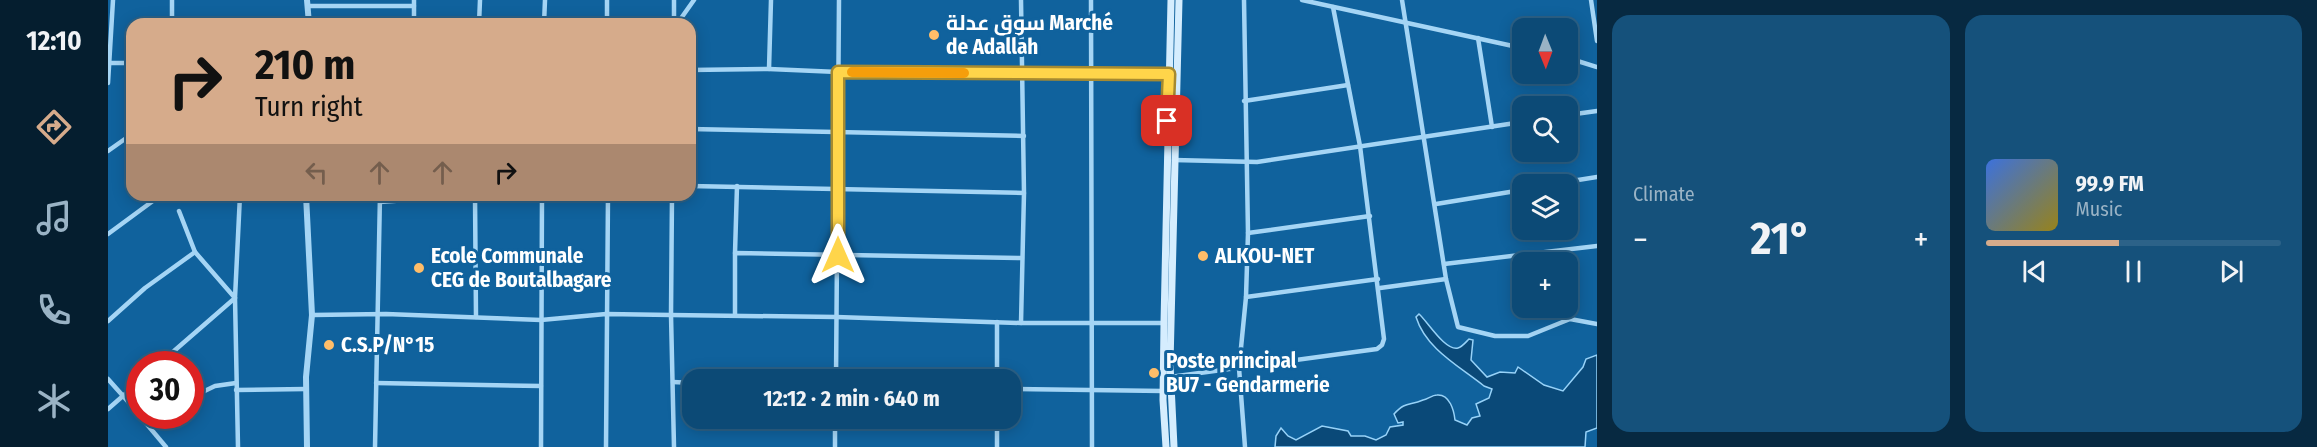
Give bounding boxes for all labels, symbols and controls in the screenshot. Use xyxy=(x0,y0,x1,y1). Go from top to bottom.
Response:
place label: سوق عدلة Marché de Adallah xyxy=(946,10,1113,60)
north arrow xyxy=(1512,18,1578,84)
map controls xyxy=(1512,18,1578,318)
text: 12:10 xyxy=(26,25,82,57)
marker: سوق عدلة Marché de Adallah xyxy=(927,28,941,42)
text: 210 m xyxy=(255,40,355,90)
icon: right xyxy=(156,42,234,120)
text: Turn right xyxy=(255,91,363,123)
pin xyxy=(1141,95,1192,146)
button: search xyxy=(1512,96,1578,162)
icon: arrive xyxy=(1150,104,1183,137)
icon: directions xyxy=(33,106,75,148)
icon: left xyxy=(300,156,333,189)
icon: ahead xyxy=(363,156,396,189)
icon: ahead xyxy=(426,156,459,189)
icon: right xyxy=(489,156,522,189)
text: 99.9 FM xyxy=(2076,170,2144,197)
button: layers xyxy=(1512,174,1578,240)
text: Climate xyxy=(1633,182,1695,206)
icon: music xyxy=(33,197,75,239)
text: Music xyxy=(2076,197,2122,221)
text: 21° xyxy=(1751,212,1811,266)
text: − xyxy=(1633,220,1648,260)
text: + xyxy=(1913,220,1929,260)
position arrow xyxy=(806,223,870,287)
place label: Ecole Communale CEG de Boutalbagare xyxy=(431,243,612,293)
place label: ALKOU-NET xyxy=(1214,243,1315,269)
marker: ALKOU-NET xyxy=(1196,249,1210,263)
button: + xyxy=(1512,252,1578,318)
icon: previous xyxy=(2018,255,2051,288)
icon: pause xyxy=(2117,255,2150,288)
icon: next xyxy=(2215,255,2248,288)
marker: Ecole Communale CEG de Boutalbagare xyxy=(412,261,426,275)
icon: phone xyxy=(33,289,75,331)
place label: C.S.P/N°15 xyxy=(341,332,434,358)
marker: C.S.P/N°15 xyxy=(322,338,336,352)
place label: Poste principal BU7 - Gendarmerie xyxy=(1166,348,1330,398)
speed limit sign: 30 xyxy=(126,351,204,429)
marker: Poste principal BU7 - Gendarmerie xyxy=(1147,366,1161,380)
icon: climate xyxy=(33,380,75,422)
text: 12:12 · 2 min · 640 m xyxy=(763,385,940,412)

